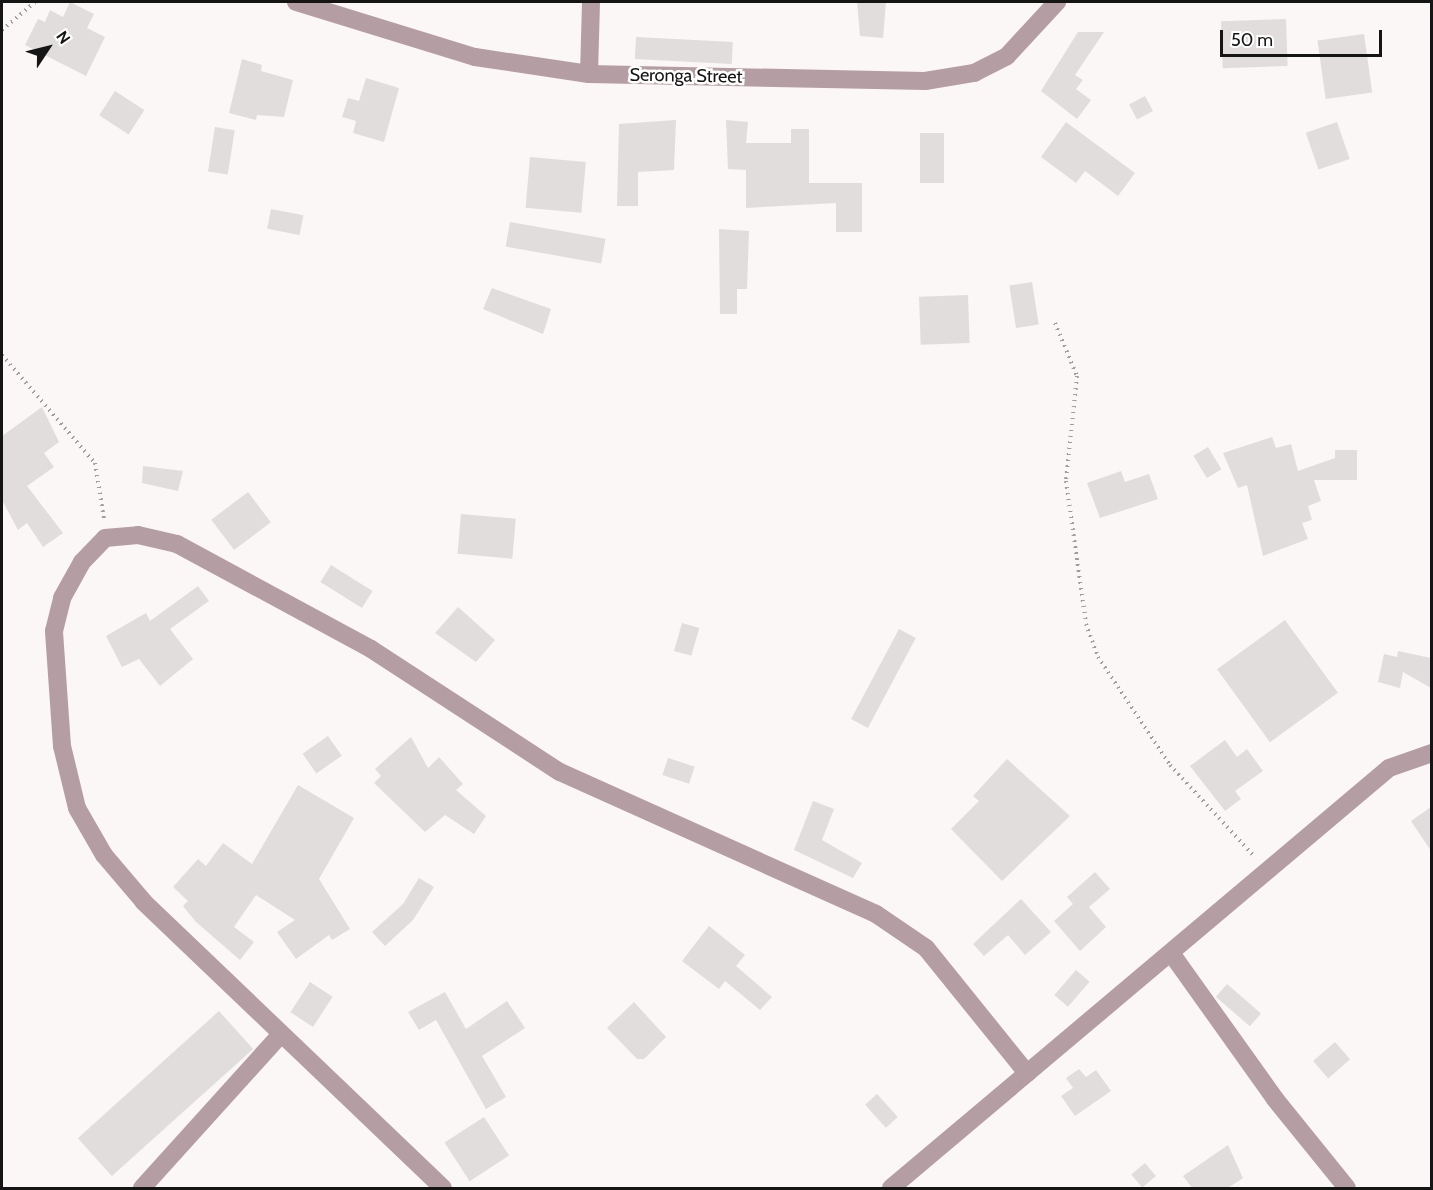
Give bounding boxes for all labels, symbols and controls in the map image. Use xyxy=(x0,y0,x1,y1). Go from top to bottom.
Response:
north arrow xyxy=(18,18,78,78)
scale bar xyxy=(1223,18,1385,56)
text: N xyxy=(52,27,74,47)
text: 50 m xyxy=(1231,29,1273,51)
street label: Seronga Street xyxy=(629,64,743,88)

